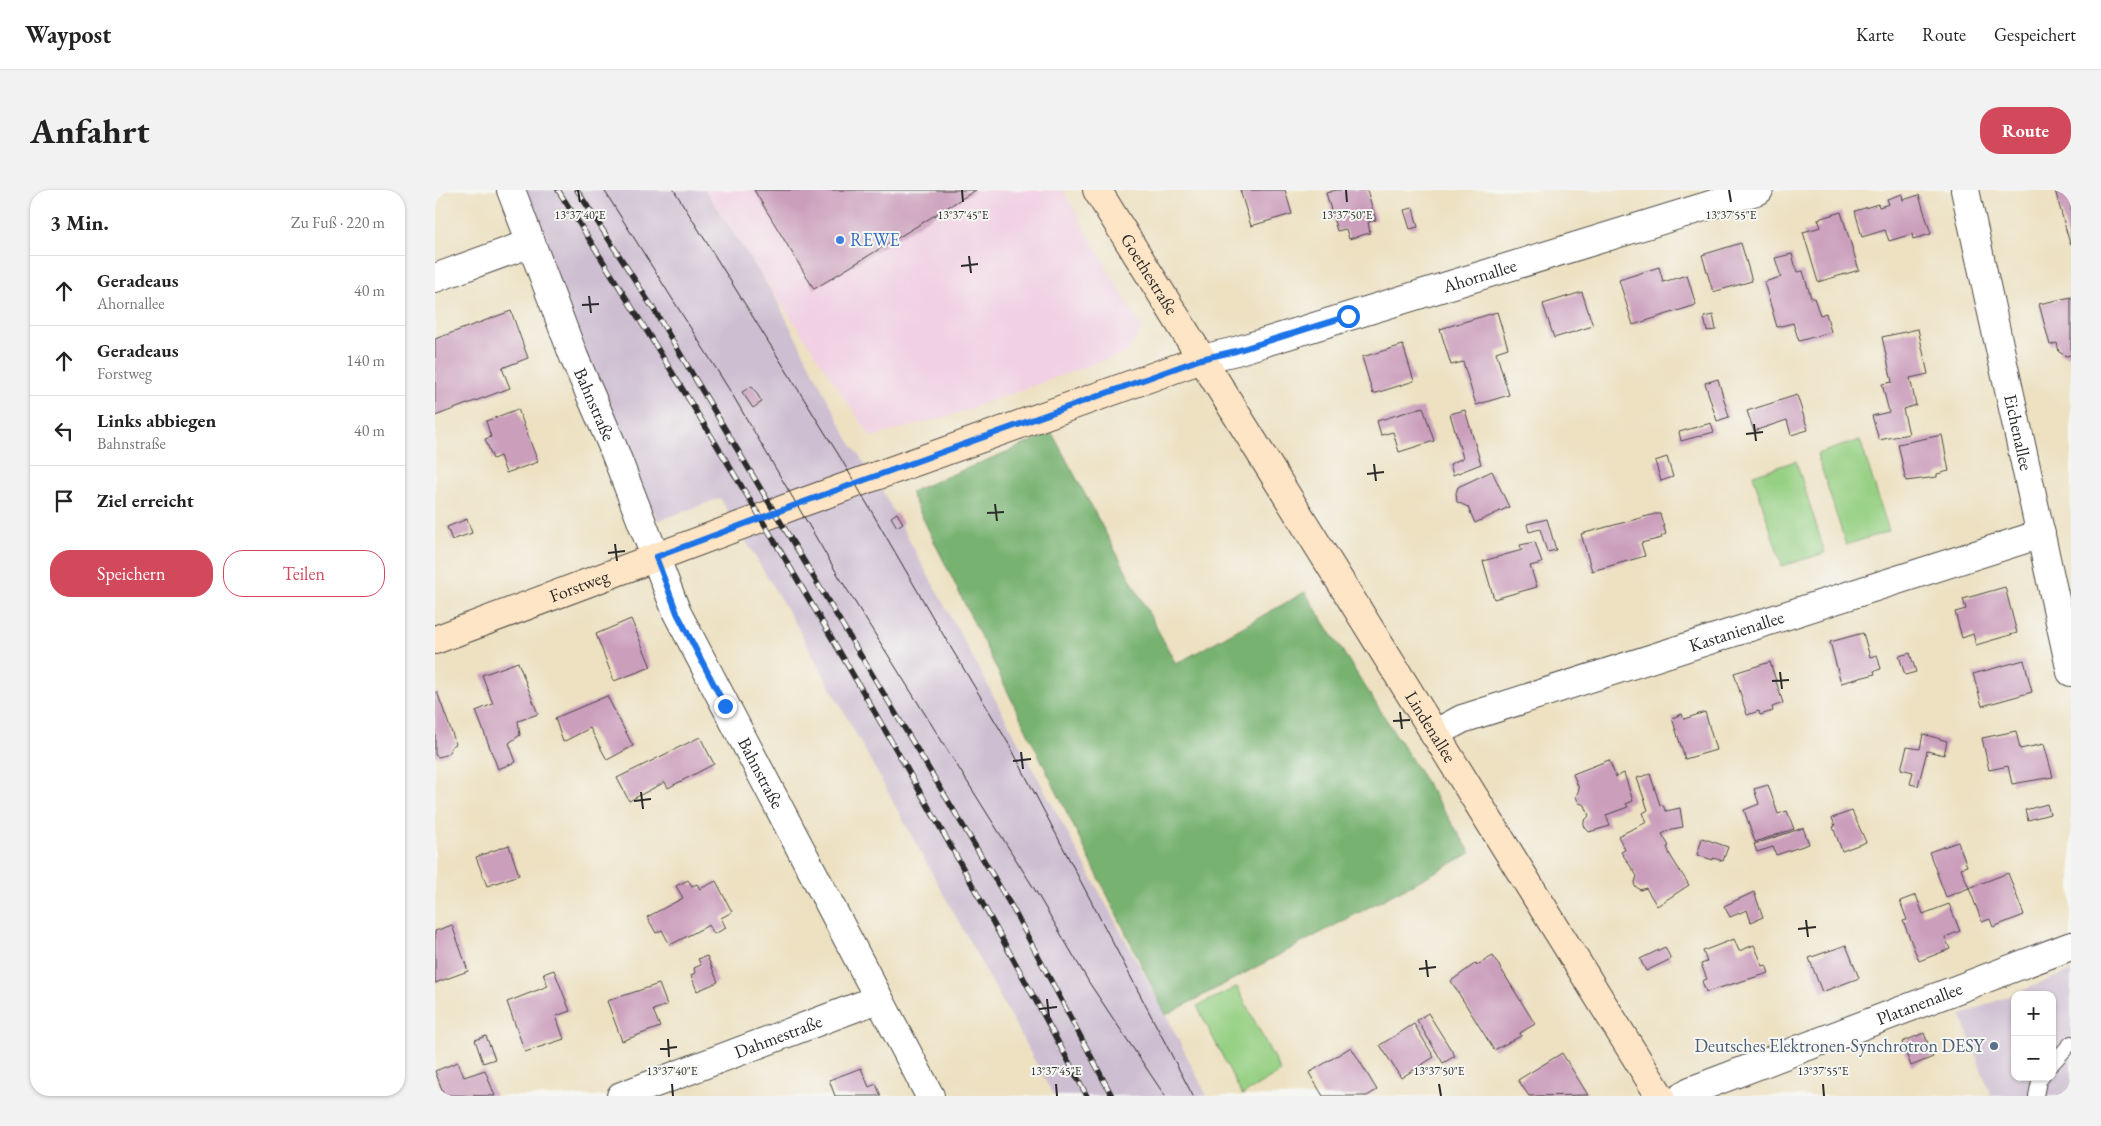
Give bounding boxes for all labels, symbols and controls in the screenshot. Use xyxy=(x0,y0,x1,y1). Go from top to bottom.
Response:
text: Waypost xyxy=(25,19,111,50)
text: Karte xyxy=(1856,23,1894,46)
text: Route xyxy=(1922,23,1966,46)
text: Gespeichert xyxy=(1994,23,2076,46)
button: Route xyxy=(1980,107,2071,154)
text: Anfahrt xyxy=(30,108,150,153)
text: 13°37'40"E xyxy=(554,207,606,223)
text: 13°37'45"E xyxy=(937,207,989,223)
text: 13°37'50"E xyxy=(1321,207,1373,223)
text: 13°37'55"E xyxy=(1705,207,1757,223)
text: 3 Min. xyxy=(50,209,109,236)
text: Zu Fuß · 220 m xyxy=(291,212,385,233)
place label: REWE xyxy=(850,228,900,251)
street label: Goethestraße xyxy=(1116,229,1184,319)
marker: REWE xyxy=(834,234,846,246)
street label: Ahornallee xyxy=(1439,253,1519,298)
text: Geradeaus xyxy=(97,268,179,293)
icon: ahead xyxy=(50,277,78,305)
text: 40 m xyxy=(354,280,385,301)
text: Ahornallee xyxy=(97,293,164,314)
route start xyxy=(1337,305,1360,328)
text: Geradeaus xyxy=(97,338,179,363)
icon: ahead xyxy=(50,347,78,375)
text: 140 m xyxy=(346,350,385,371)
text: Forstweg xyxy=(97,363,152,384)
street label: Bahnstraße xyxy=(569,364,621,444)
street label: Eichenallee xyxy=(1999,392,2038,472)
text: Links abbiegen xyxy=(97,408,216,433)
icon: left xyxy=(50,417,78,445)
text: 40 m xyxy=(354,420,385,441)
text: Bahnstraße xyxy=(97,433,166,454)
icon: arrive xyxy=(50,487,78,515)
text: Ziel erreicht xyxy=(97,488,194,513)
button: Speichern xyxy=(50,550,213,597)
button: Teilen xyxy=(223,550,385,597)
street label: Forstweg xyxy=(546,564,612,607)
street label: Kastanienallee xyxy=(1686,605,1787,657)
street label: Lindenallee xyxy=(1400,687,1462,767)
route end xyxy=(714,695,737,718)
street label: Bahnstraße xyxy=(733,733,789,812)
street label: Platanenallee xyxy=(1873,976,1965,1030)
map controls xyxy=(2011,991,2056,1081)
button: + xyxy=(2011,991,2056,1036)
street label: Dahmestraße xyxy=(731,1009,825,1063)
place label: Deutsches Elektronen-Synchrotron DESY xyxy=(1695,1034,1986,1057)
button: − xyxy=(2011,1036,2056,1081)
marker: Deutsches Elektronen-Synchrotron DESY xyxy=(1988,1040,2000,1052)
text: 13°37'40"E xyxy=(646,1063,698,1079)
text: 13°37'45"E xyxy=(1030,1063,1082,1079)
text: 13°37'50"E xyxy=(1413,1063,1465,1079)
text: 13°37'55"E xyxy=(1797,1063,1849,1079)

